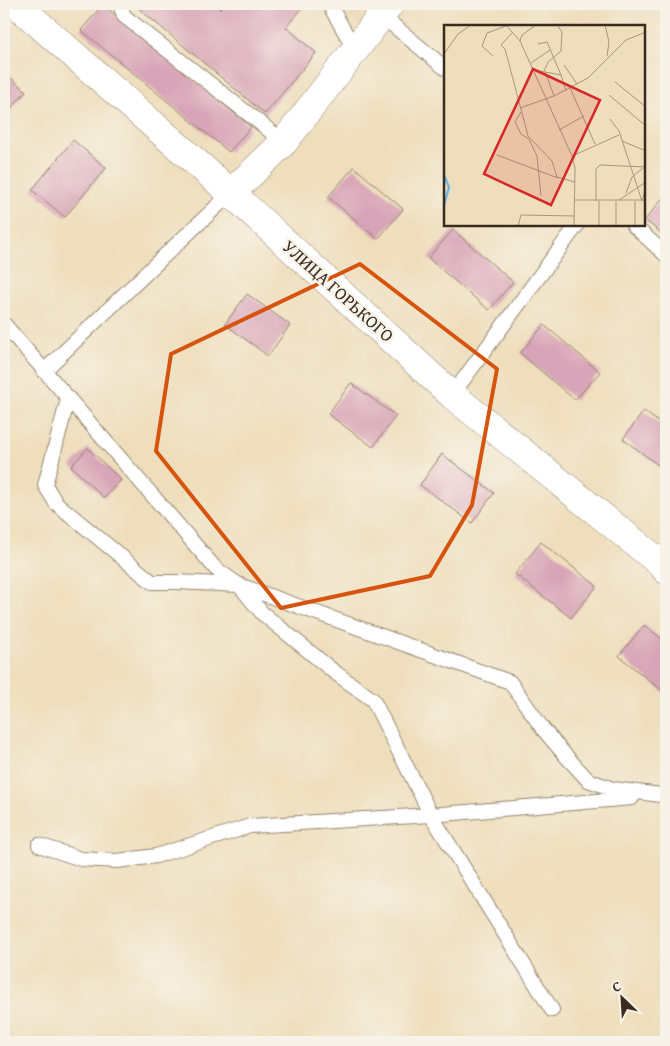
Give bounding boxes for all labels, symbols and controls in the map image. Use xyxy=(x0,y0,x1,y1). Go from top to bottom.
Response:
inset map xyxy=(444,25,645,226)
street label: УЛИЦА ГОРЬКОГО xyxy=(277,233,400,348)
north arrow xyxy=(598,974,648,1024)
text: С xyxy=(609,975,624,997)

